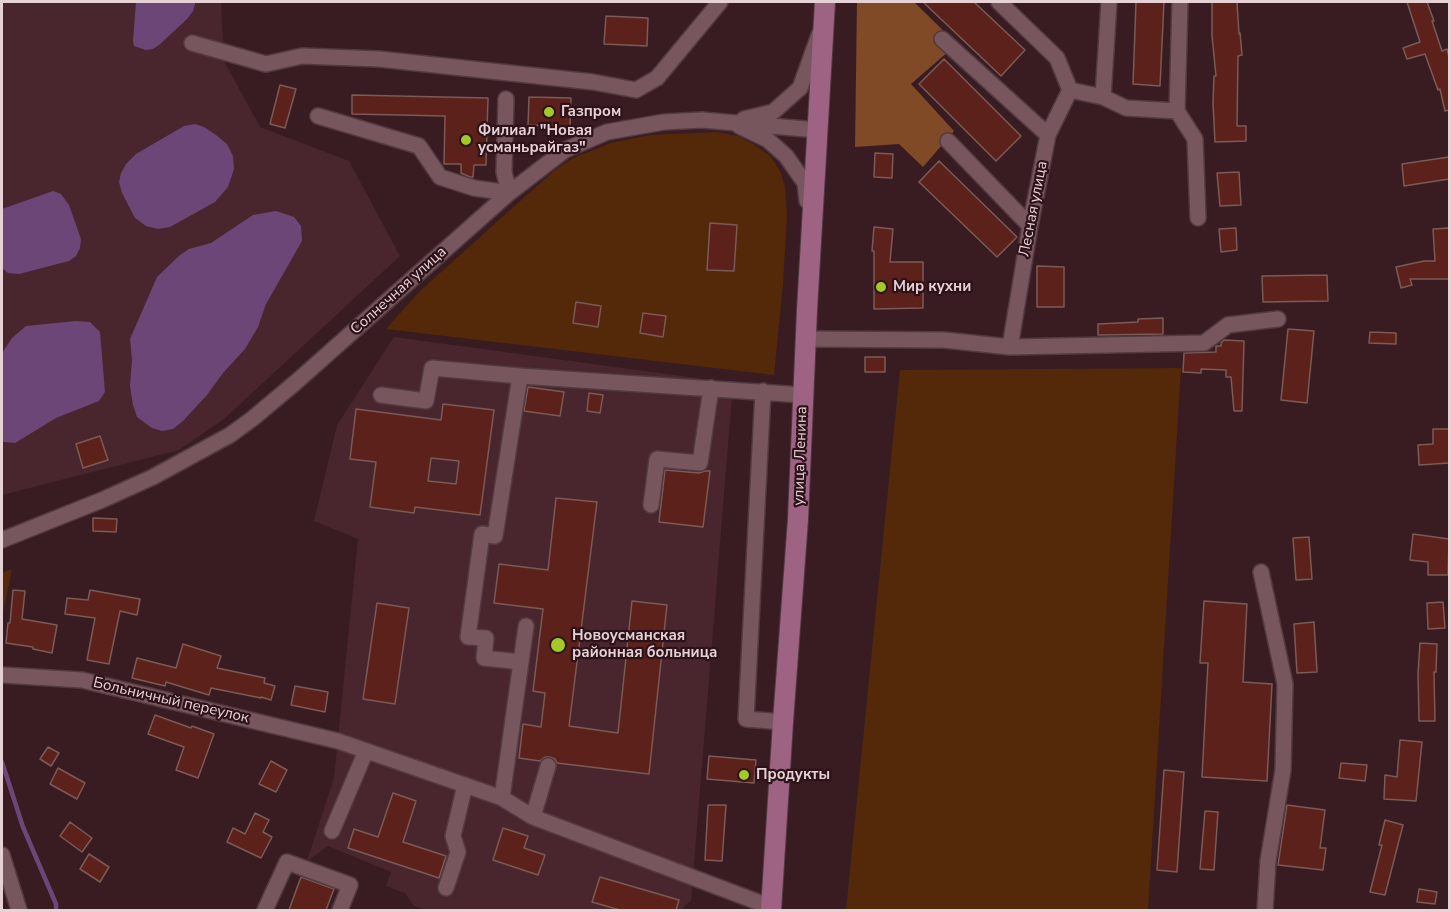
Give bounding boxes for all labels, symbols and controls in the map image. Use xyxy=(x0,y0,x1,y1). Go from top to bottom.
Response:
place label: Газпром xyxy=(561,103,621,121)
marker: Газпром xyxy=(542,105,556,119)
place label: Филиал "Новая усманьрайгаз" xyxy=(478,122,592,157)
marker: Филиал "Новая усманьрайгаз" xyxy=(459,133,473,147)
street label: Лесная улица xyxy=(1016,160,1052,258)
street label: Солнечная улица xyxy=(347,243,451,339)
place label: Мир кухни xyxy=(893,278,971,296)
marker: Мир кухни xyxy=(874,280,888,294)
street label: улица Ленина xyxy=(790,406,812,506)
place label: Новоусманская районная больница xyxy=(572,627,717,662)
marker: Новоусманская районная больница xyxy=(549,636,567,654)
street label: Больничный переулок xyxy=(91,674,251,728)
place label: Продукты xyxy=(756,766,830,784)
marker: Продукты xyxy=(737,768,751,782)

